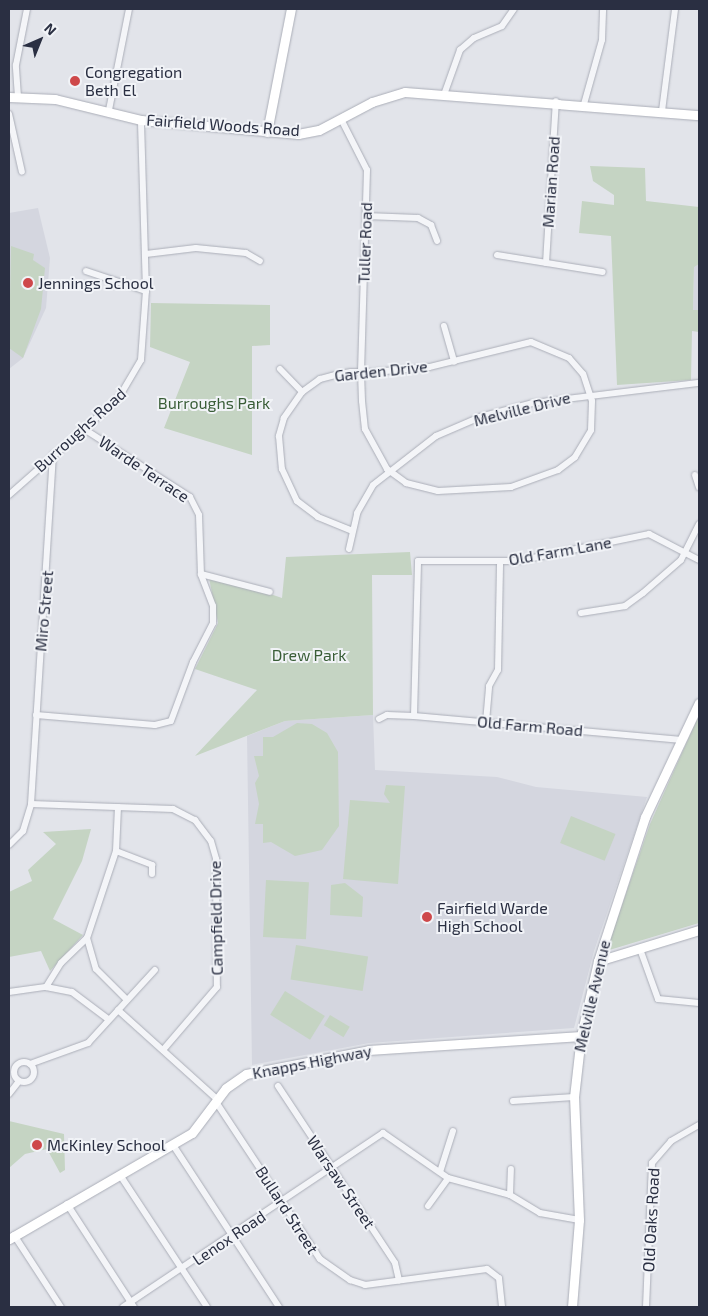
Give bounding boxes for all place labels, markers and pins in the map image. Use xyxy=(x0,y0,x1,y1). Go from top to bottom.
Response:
place label: Congregation Beth El xyxy=(85,62,182,100)
marker: Congregation Beth El xyxy=(69,75,81,87)
place label: Jennings School xyxy=(38,273,154,293)
marker: Jennings School xyxy=(22,277,34,289)
place label: Fairfield Warde High School xyxy=(437,898,548,936)
marker: Fairfield Warde High School xyxy=(421,911,433,923)
place label: McKinley School xyxy=(47,1135,166,1155)
marker: McKinley School xyxy=(31,1139,43,1151)

